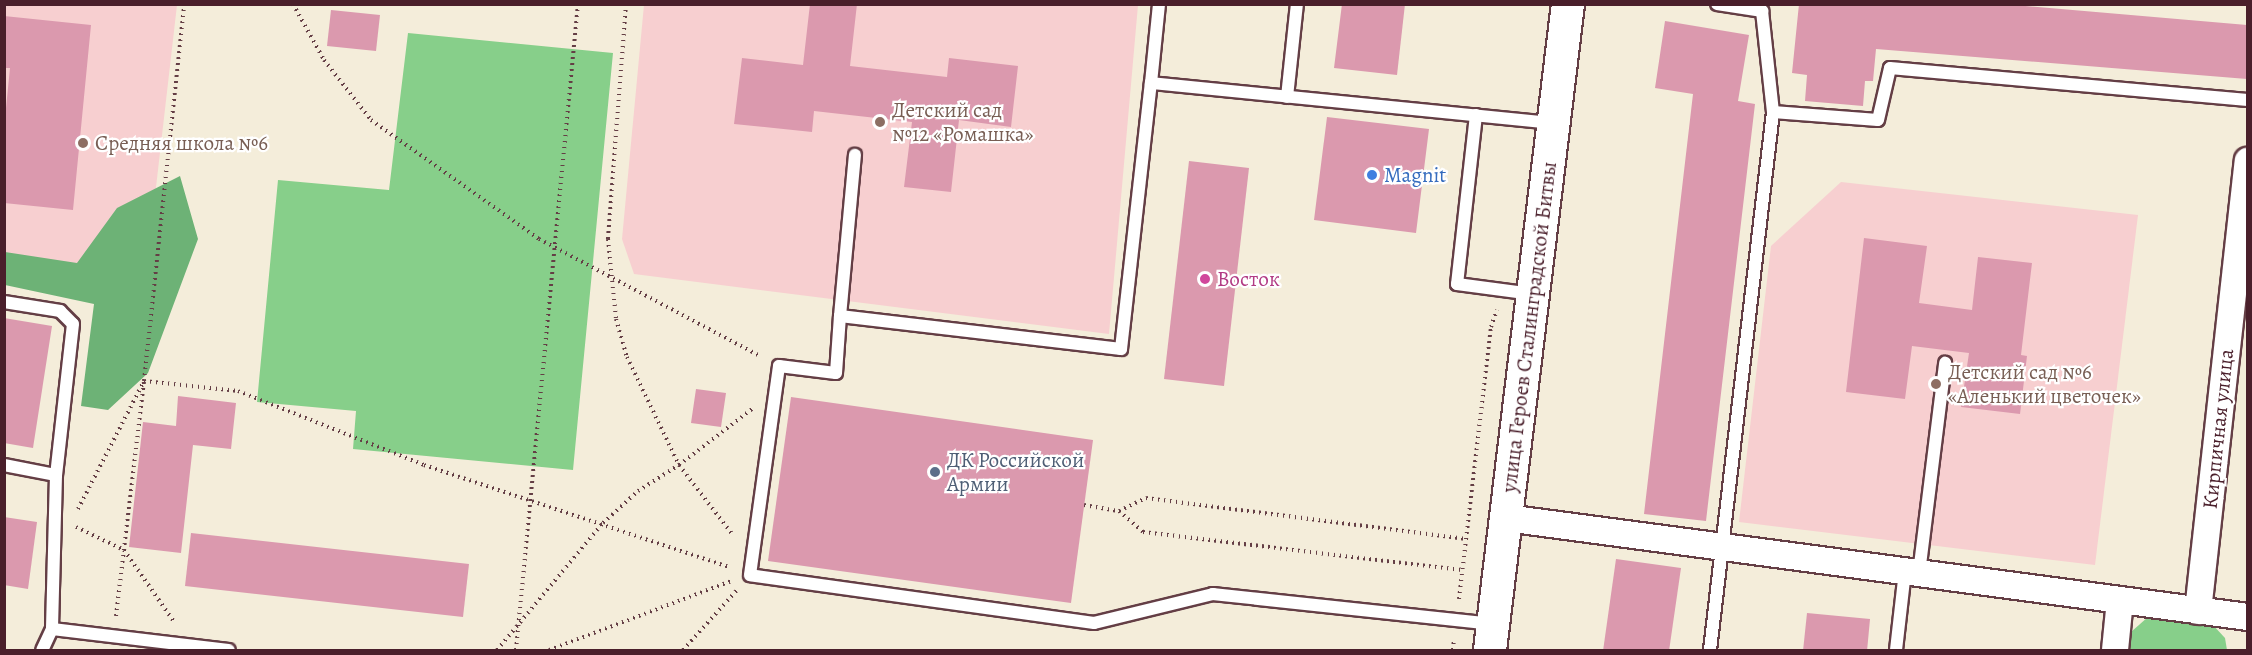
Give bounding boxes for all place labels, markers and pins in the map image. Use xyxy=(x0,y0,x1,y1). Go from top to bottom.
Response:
place label: Детский сад №12 «Ромашка» xyxy=(892,97,1034,147)
marker: Детский сад №12 «Ромашка» xyxy=(873,115,887,129)
place label: Средняя школа №6 xyxy=(95,130,268,156)
marker: Средняя школа №6 xyxy=(76,136,90,150)
place label: Magnit xyxy=(1384,162,1446,188)
marker: Magnit xyxy=(1365,168,1379,182)
place label: Восток xyxy=(1217,266,1280,292)
marker: Восток xyxy=(1198,272,1212,286)
place label: Детский сад №6 «Аленький цветочек» xyxy=(1948,359,2141,409)
marker: Детский сад №6 «Аленький цветочек» xyxy=(1929,377,1943,391)
place label: ДК Российской Армии xyxy=(947,447,1084,497)
marker: ДК Российской Армии xyxy=(928,465,942,479)

